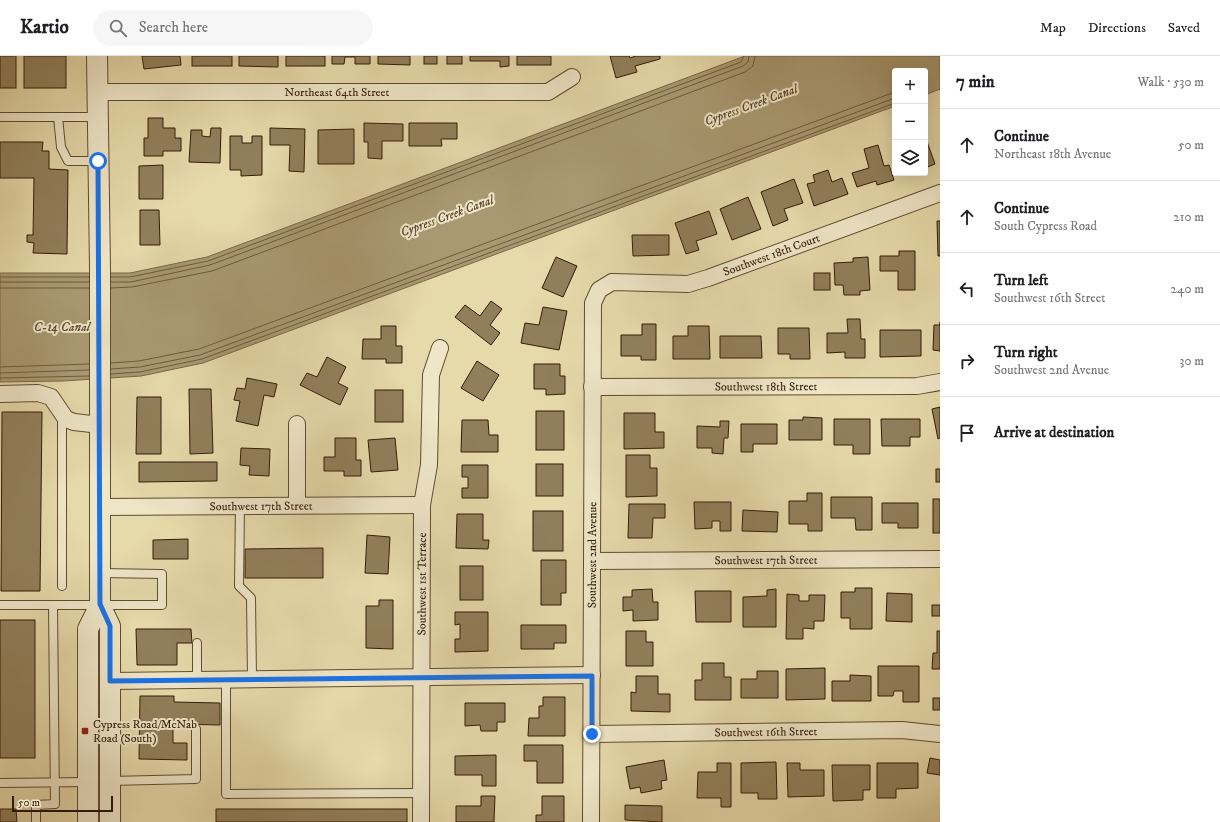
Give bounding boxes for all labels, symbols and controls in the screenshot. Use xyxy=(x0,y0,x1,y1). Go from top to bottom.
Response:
search box xyxy=(93,10,373,46)
text: Kartio xyxy=(20,16,69,39)
icon: search xyxy=(107,17,129,39)
text: Search here xyxy=(139,18,208,37)
text: Map xyxy=(1040,19,1066,37)
text: Directions xyxy=(1088,19,1146,37)
text: Saved xyxy=(1168,19,1200,37)
map controls xyxy=(892,68,928,176)
button: + xyxy=(892,68,928,104)
text: 7 min xyxy=(956,71,995,93)
text: Walk · 530 m xyxy=(1137,74,1204,90)
water label: Cypress Creek Canal xyxy=(702,80,801,129)
street label: Northeast 64th Street xyxy=(285,85,390,100)
button: − xyxy=(892,104,928,140)
text: Continue xyxy=(994,127,1049,146)
icon: ahead xyxy=(956,134,978,156)
text: 50 m xyxy=(1178,137,1204,153)
button: layers xyxy=(892,140,928,176)
text: Northeast 18th Avenue xyxy=(994,146,1111,162)
route start xyxy=(89,152,107,170)
water label: Cypress Creek Canal xyxy=(398,191,497,240)
text: Continue xyxy=(994,199,1049,218)
icon: ahead xyxy=(956,206,978,228)
text: 210 m xyxy=(1173,209,1204,225)
text: South Cypress Road xyxy=(994,218,1097,234)
street label: Southwest 18th Court xyxy=(721,230,822,279)
text: Turn left xyxy=(994,271,1048,290)
icon: left xyxy=(956,278,978,300)
text: 240 m xyxy=(1171,281,1204,297)
text: Southwest 16th Street xyxy=(994,290,1105,306)
water label: C-14 Canal xyxy=(34,319,92,335)
text: Turn right xyxy=(994,343,1057,362)
icon: right xyxy=(956,350,978,372)
text: 30 m xyxy=(1180,353,1204,369)
text: Southwest 2nd Avenue xyxy=(994,362,1109,378)
street label: Southwest 18th Street xyxy=(715,379,817,394)
icon: arrive xyxy=(956,422,978,444)
text: Arrive at destination xyxy=(994,423,1114,442)
street label: Southwest 17th Street xyxy=(209,498,313,514)
street label: Southwest 2nd Avenue xyxy=(584,502,600,608)
street label: Southwest 1st Terrace xyxy=(414,532,429,636)
street label: Southwest 17th Street xyxy=(714,552,818,568)
place label: Cypress Road/McNab Road (South) xyxy=(93,717,197,746)
street label: Southwest 16th Street xyxy=(714,724,818,740)
route end xyxy=(583,725,601,743)
marker: Cypress Road/McNab Road (South) xyxy=(80,726,90,736)
scale bar xyxy=(12,794,113,813)
text: 50 m xyxy=(18,796,40,810)

